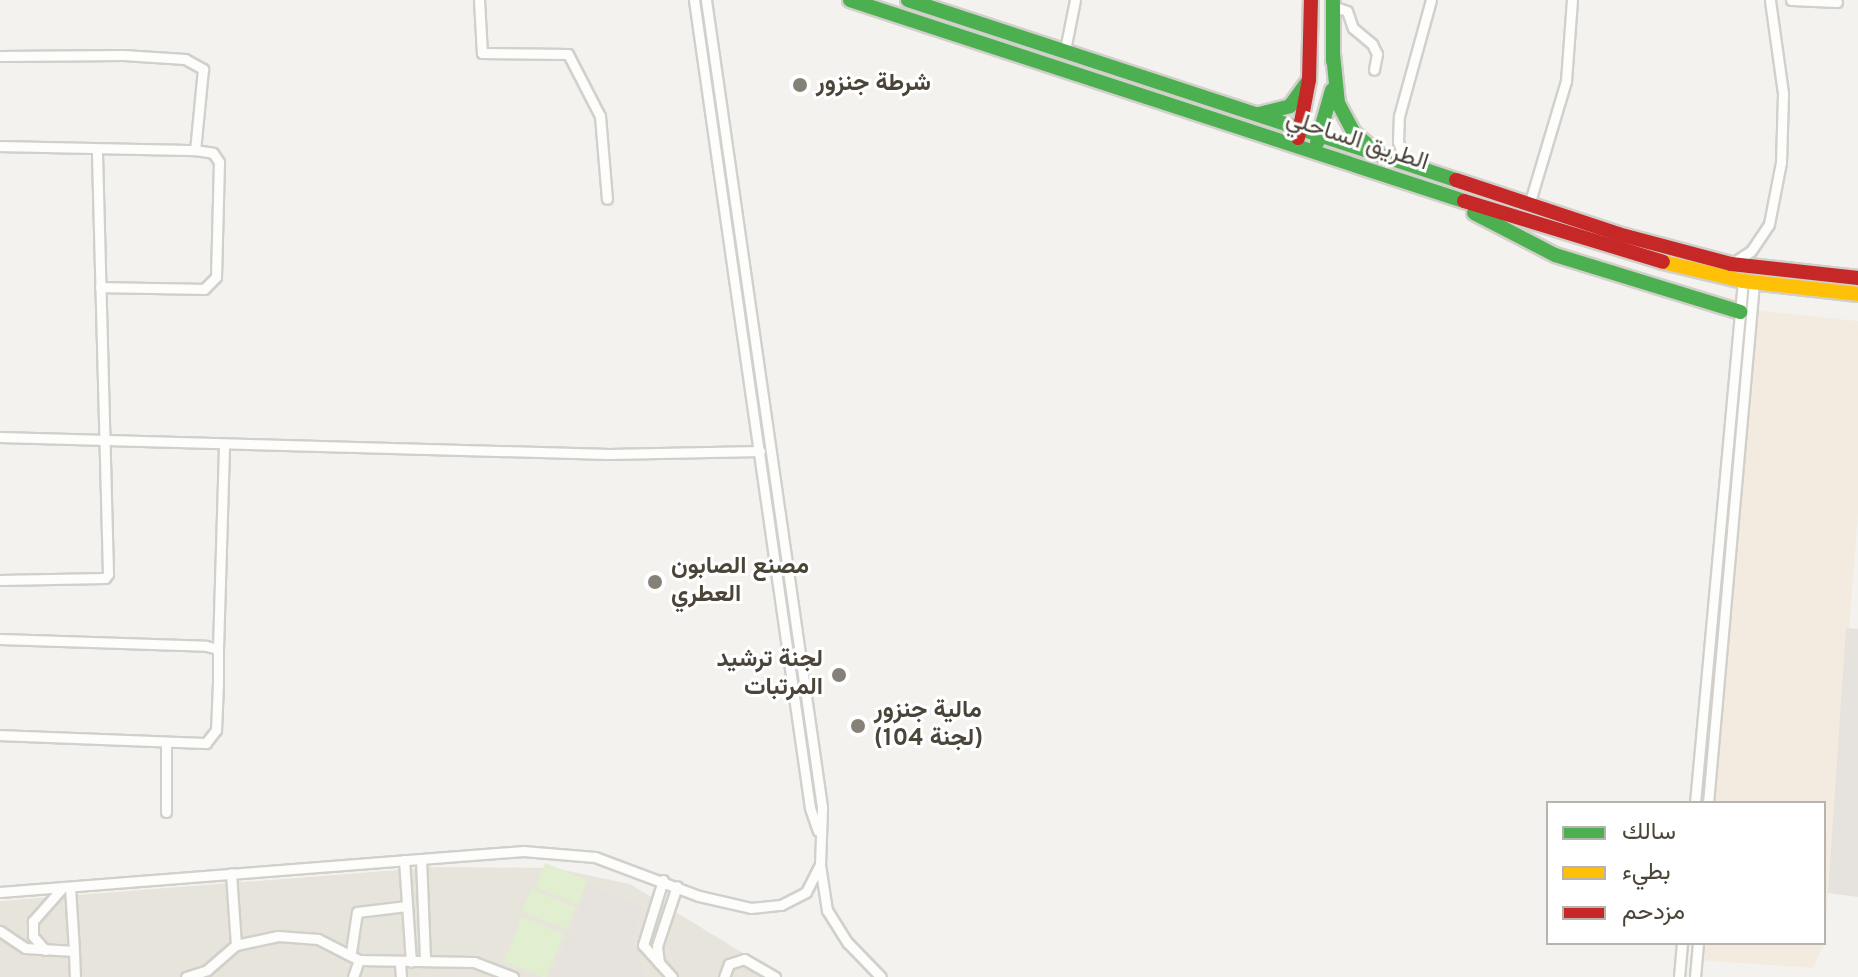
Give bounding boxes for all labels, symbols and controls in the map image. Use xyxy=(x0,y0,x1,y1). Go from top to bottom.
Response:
place label: شرطة جنزور xyxy=(816,71,931,99)
marker: شرطة جنزور xyxy=(791,76,809,94)
street label: الطريق الساحلي xyxy=(1282,105,1432,179)
place label: مصنع الصابون العطري xyxy=(671,554,809,610)
marker: مصنع الصابون العطري xyxy=(646,573,664,591)
place label: لجنة ترشيد المرتبات xyxy=(716,647,823,703)
marker: لجنة ترشيد المرتبات xyxy=(830,666,848,684)
place label: مالية جنزور (لجنة 104) xyxy=(874,698,983,754)
marker: مالية جنزور (لجنة 104) xyxy=(849,717,867,735)
legend xyxy=(1546,801,1826,945)
text: سالك xyxy=(1622,818,1676,848)
text: بطيء xyxy=(1622,858,1671,888)
text: مزدحم xyxy=(1622,898,1685,928)

